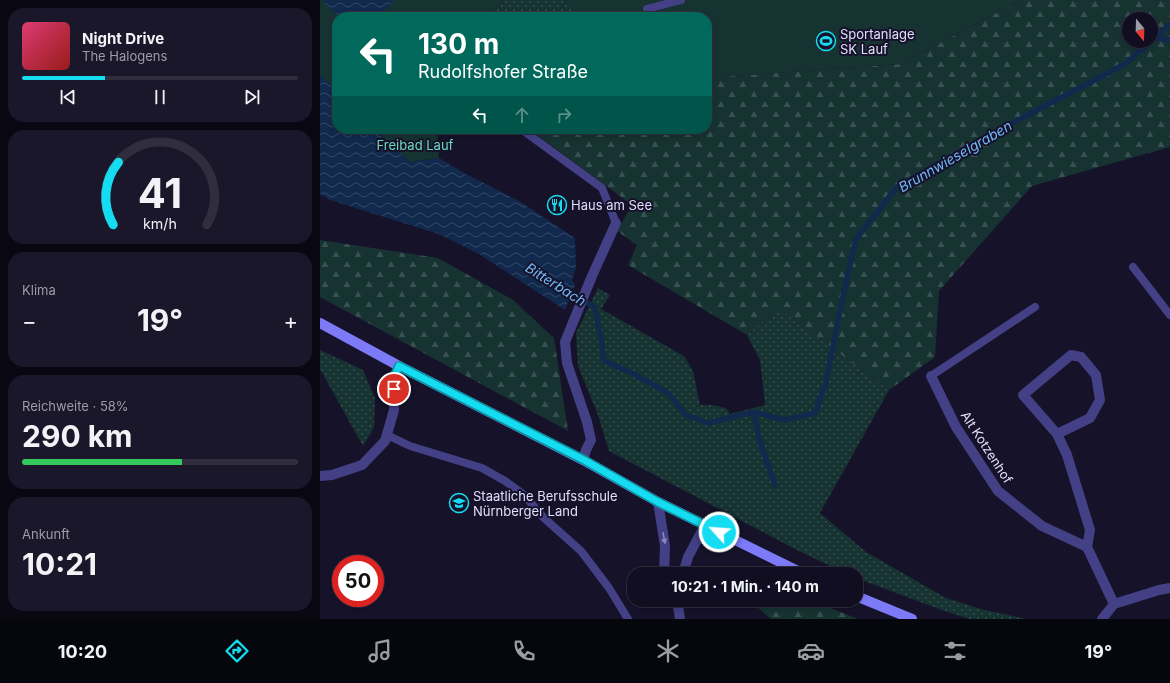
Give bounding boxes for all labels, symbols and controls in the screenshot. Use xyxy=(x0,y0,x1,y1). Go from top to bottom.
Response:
north arrow xyxy=(1122,12,1158,48)
map controls xyxy=(1122,12,1158,48)
place label: Sportanlage SK Lauf xyxy=(840,26,915,57)
text: 130 m xyxy=(418,27,499,61)
icon: left xyxy=(352,28,404,80)
text: Night Drive xyxy=(82,29,164,48)
sports icon: Sportanlage SK Lauf xyxy=(815,30,837,52)
text: The Halogens xyxy=(82,48,167,64)
text: Rudolfshofer Straße xyxy=(418,61,588,82)
icon: previous xyxy=(57,86,79,108)
icon: pause xyxy=(149,86,171,108)
icon: next xyxy=(241,86,263,108)
icon: left xyxy=(469,104,491,126)
icon: ahead xyxy=(511,104,533,126)
icon: right xyxy=(553,104,575,126)
water label: Brunnwieselgraben xyxy=(895,117,1015,195)
park label: Freibad Lauf xyxy=(377,137,454,153)
text: 41 xyxy=(138,168,182,218)
restaurant icon: Haus am See xyxy=(546,194,568,216)
place label: Haus am See xyxy=(571,197,652,213)
text: km/h xyxy=(143,215,177,232)
water label: Bitterbach xyxy=(523,259,589,309)
text: Klima xyxy=(22,282,56,298)
text: 19° xyxy=(137,302,183,338)
text: − xyxy=(22,308,37,334)
text: + xyxy=(283,308,298,334)
pin xyxy=(377,372,411,406)
icon: arrive xyxy=(383,378,405,400)
text: Reichweite · 58% xyxy=(22,398,129,414)
street label: Alt Kotzenhof xyxy=(958,408,1016,486)
text: 290 km xyxy=(22,418,133,454)
place label: Staatliche Berufsschule Nürnberger Land xyxy=(473,488,618,519)
school or university icon: Staatliche Berufsschule Nürnberger Land xyxy=(448,492,470,514)
position arrow xyxy=(698,511,740,553)
text: Ankunft xyxy=(22,526,70,542)
one-way arrow xyxy=(661,532,667,544)
text: 10:21 xyxy=(22,546,97,582)
speed limit sign: 50 xyxy=(332,555,384,607)
text: 10:21 · 1 Min. · 140 m xyxy=(671,577,819,596)
icon: directions xyxy=(223,637,251,665)
icon: music xyxy=(366,637,394,665)
icon: phone xyxy=(510,637,538,665)
icon: climate xyxy=(654,637,682,665)
icon: car xyxy=(797,637,825,665)
icon: filters xyxy=(941,637,969,665)
text: 10:20 xyxy=(58,641,107,662)
text: 19° xyxy=(1084,641,1112,662)

